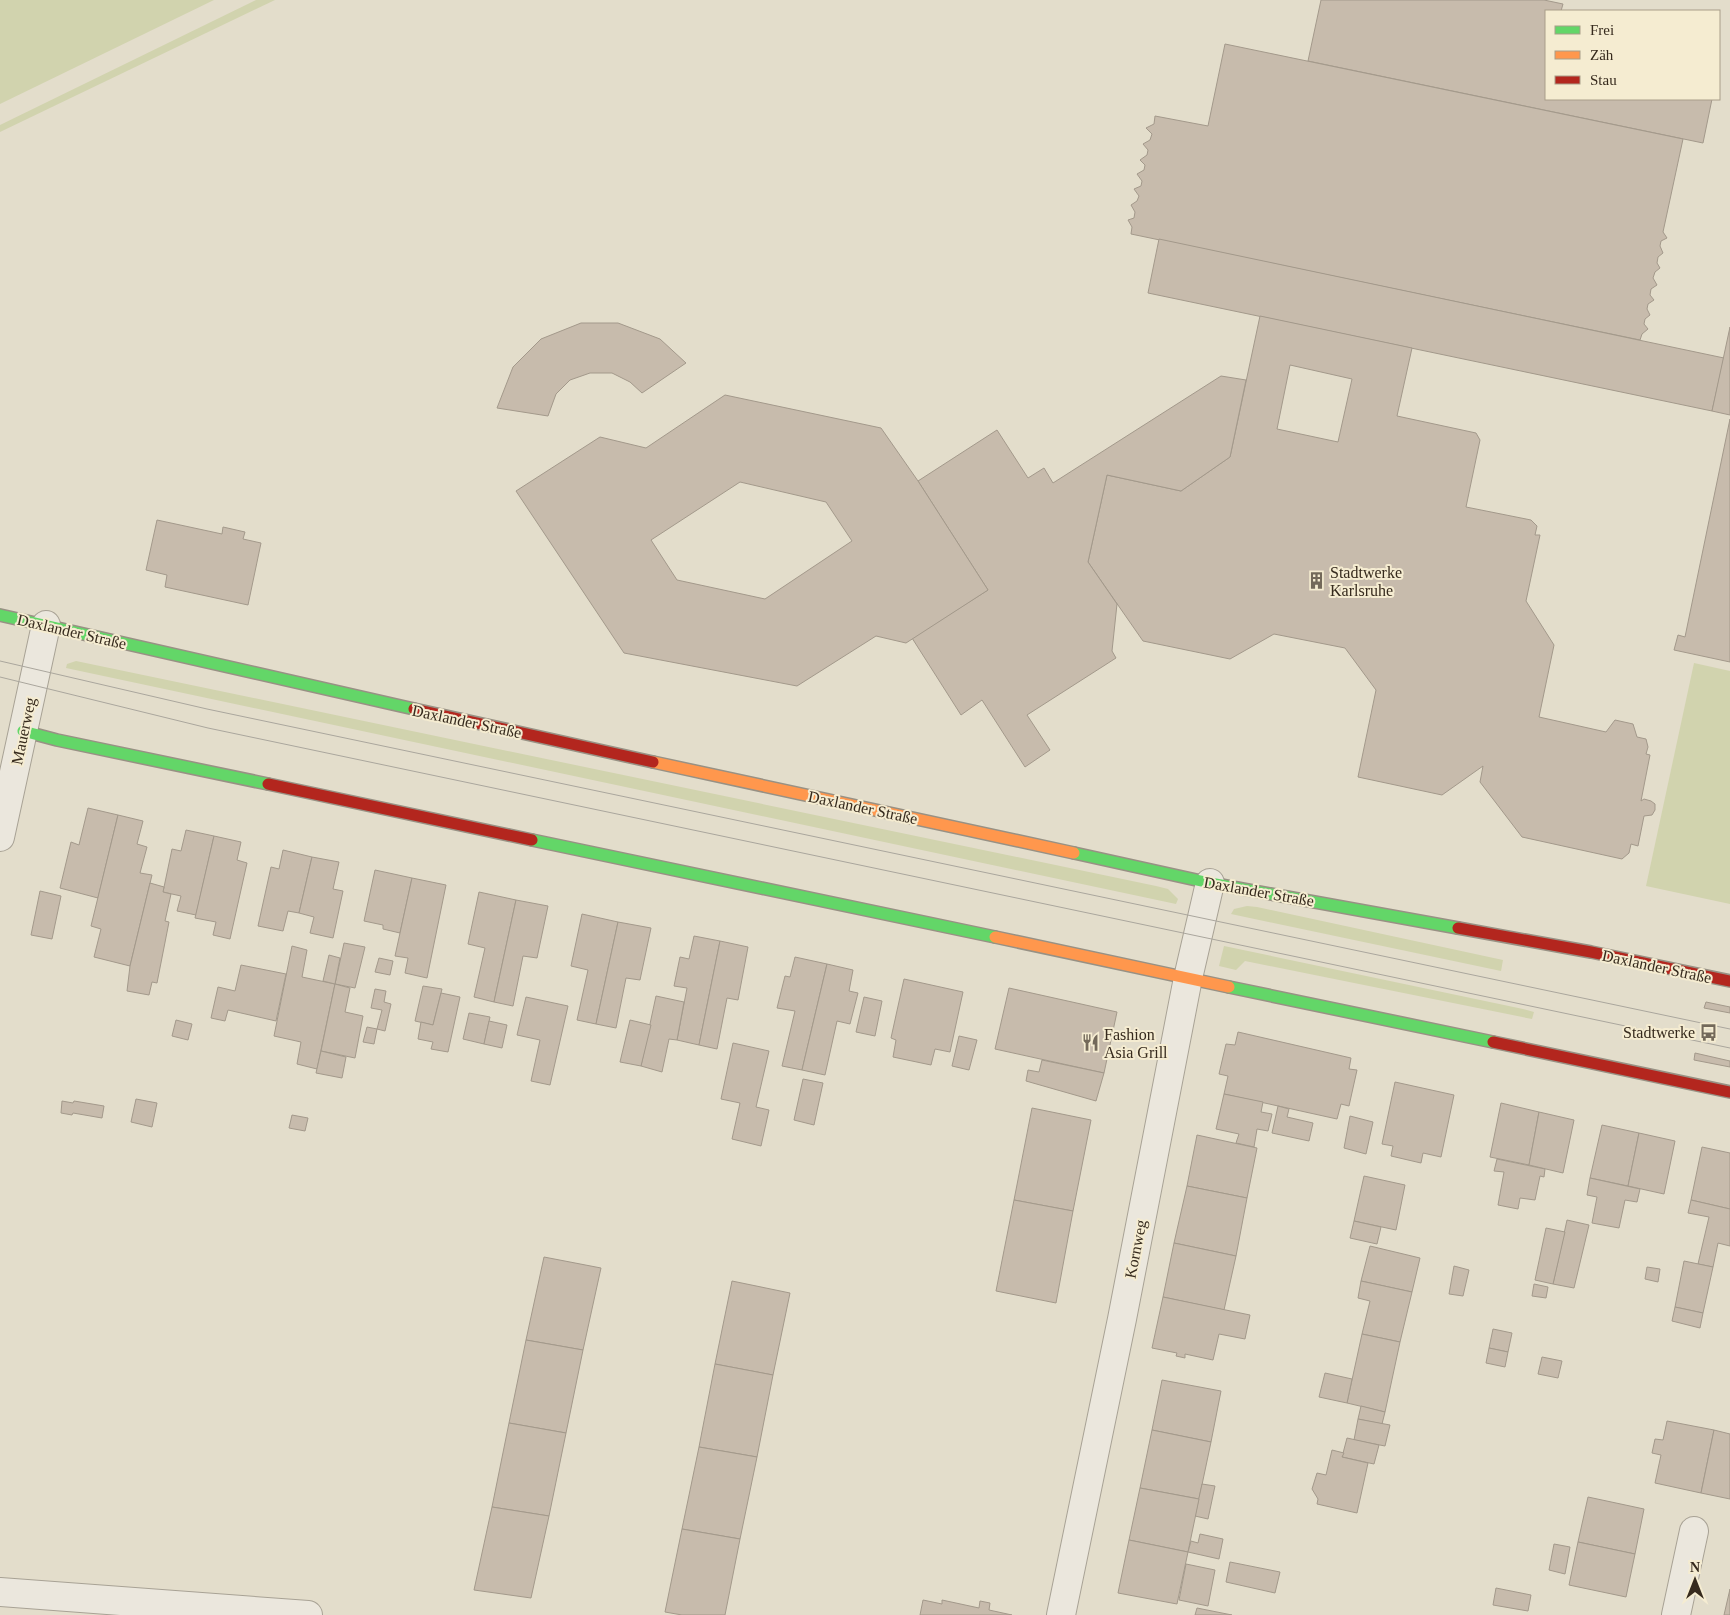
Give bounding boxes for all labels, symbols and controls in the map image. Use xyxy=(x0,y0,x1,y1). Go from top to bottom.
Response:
legend xyxy=(1545,10,1720,100)
text: Frei xyxy=(1590,22,1614,38)
text: Zäh xyxy=(1590,47,1614,63)
text: Stau xyxy=(1590,72,1617,88)
place label: Stadtwerke Karlsruhe xyxy=(1330,564,1402,599)
building icon: Stadtwerke Karlsruhe xyxy=(1306,571,1326,591)
street label: Daxlander Straße xyxy=(16,611,128,652)
street label: Mauerweg xyxy=(8,696,40,767)
street label: Daxlander Straße xyxy=(411,702,523,741)
street label: Daxlander Straße xyxy=(807,788,919,827)
street label: Daxlander Straße xyxy=(1203,873,1315,910)
street label: Daxlander Straße xyxy=(1601,947,1713,986)
bus stop icon: Stadtwerke xyxy=(1699,1022,1719,1042)
place label: Stadtwerke xyxy=(1623,1024,1695,1041)
place label: Fashion Asia Grill xyxy=(1104,1026,1168,1061)
restaurant icon: Fashion Asia Grill xyxy=(1080,1033,1100,1053)
street label: Kornweg xyxy=(1121,1218,1150,1280)
north arrow xyxy=(1670,1555,1720,1605)
text: N xyxy=(1690,1560,1700,1575)

